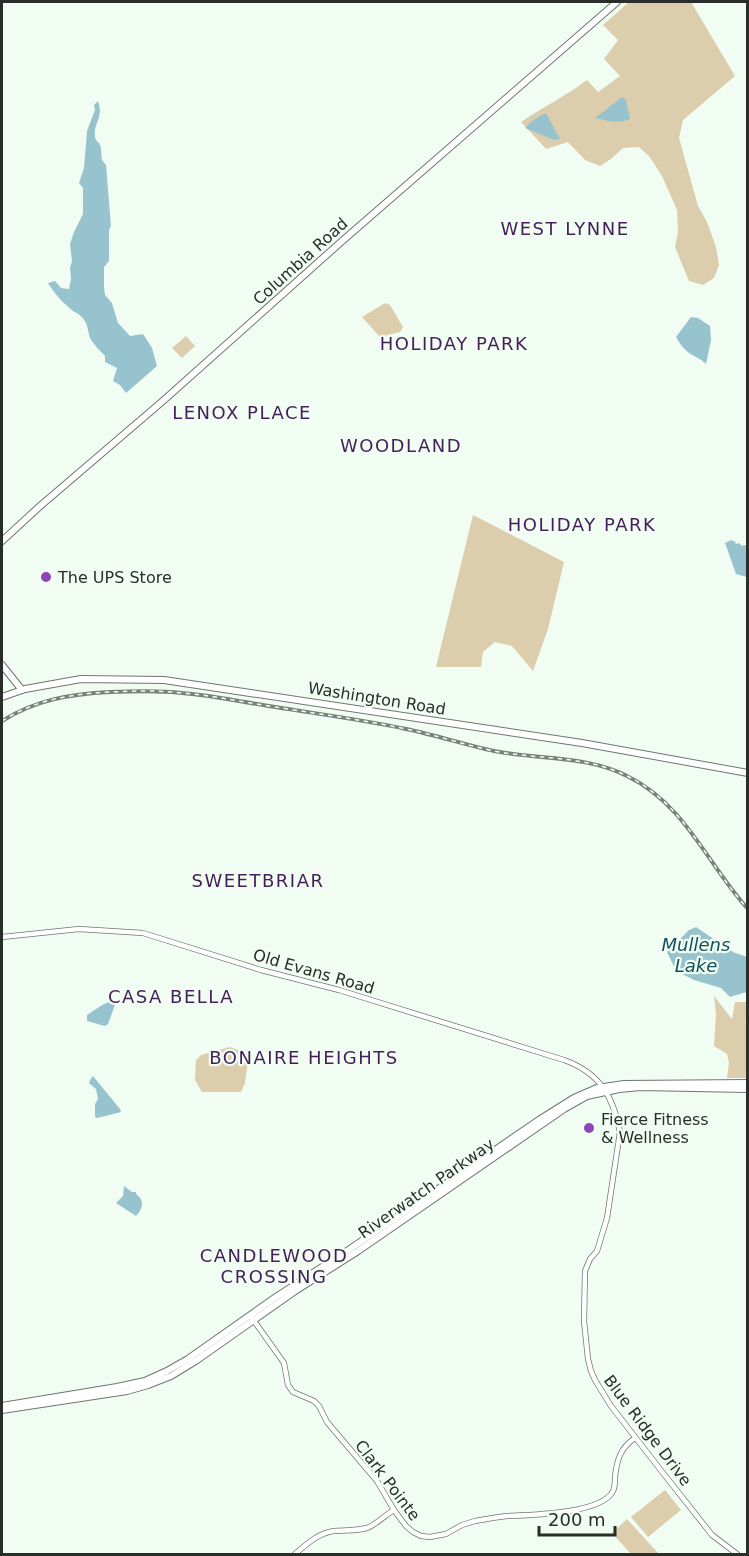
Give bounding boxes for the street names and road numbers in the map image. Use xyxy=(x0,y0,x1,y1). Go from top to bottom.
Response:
street label: Columbia Road xyxy=(249,214,352,309)
street label: Washington Road xyxy=(307,678,447,719)
street label: Old Evans Road xyxy=(251,945,377,998)
street label: Riverwatch Parkway xyxy=(355,1134,498,1243)
street label: Blue Ridge Drive xyxy=(600,1371,695,1490)
street label: Clark Pointe xyxy=(351,1436,424,1524)

